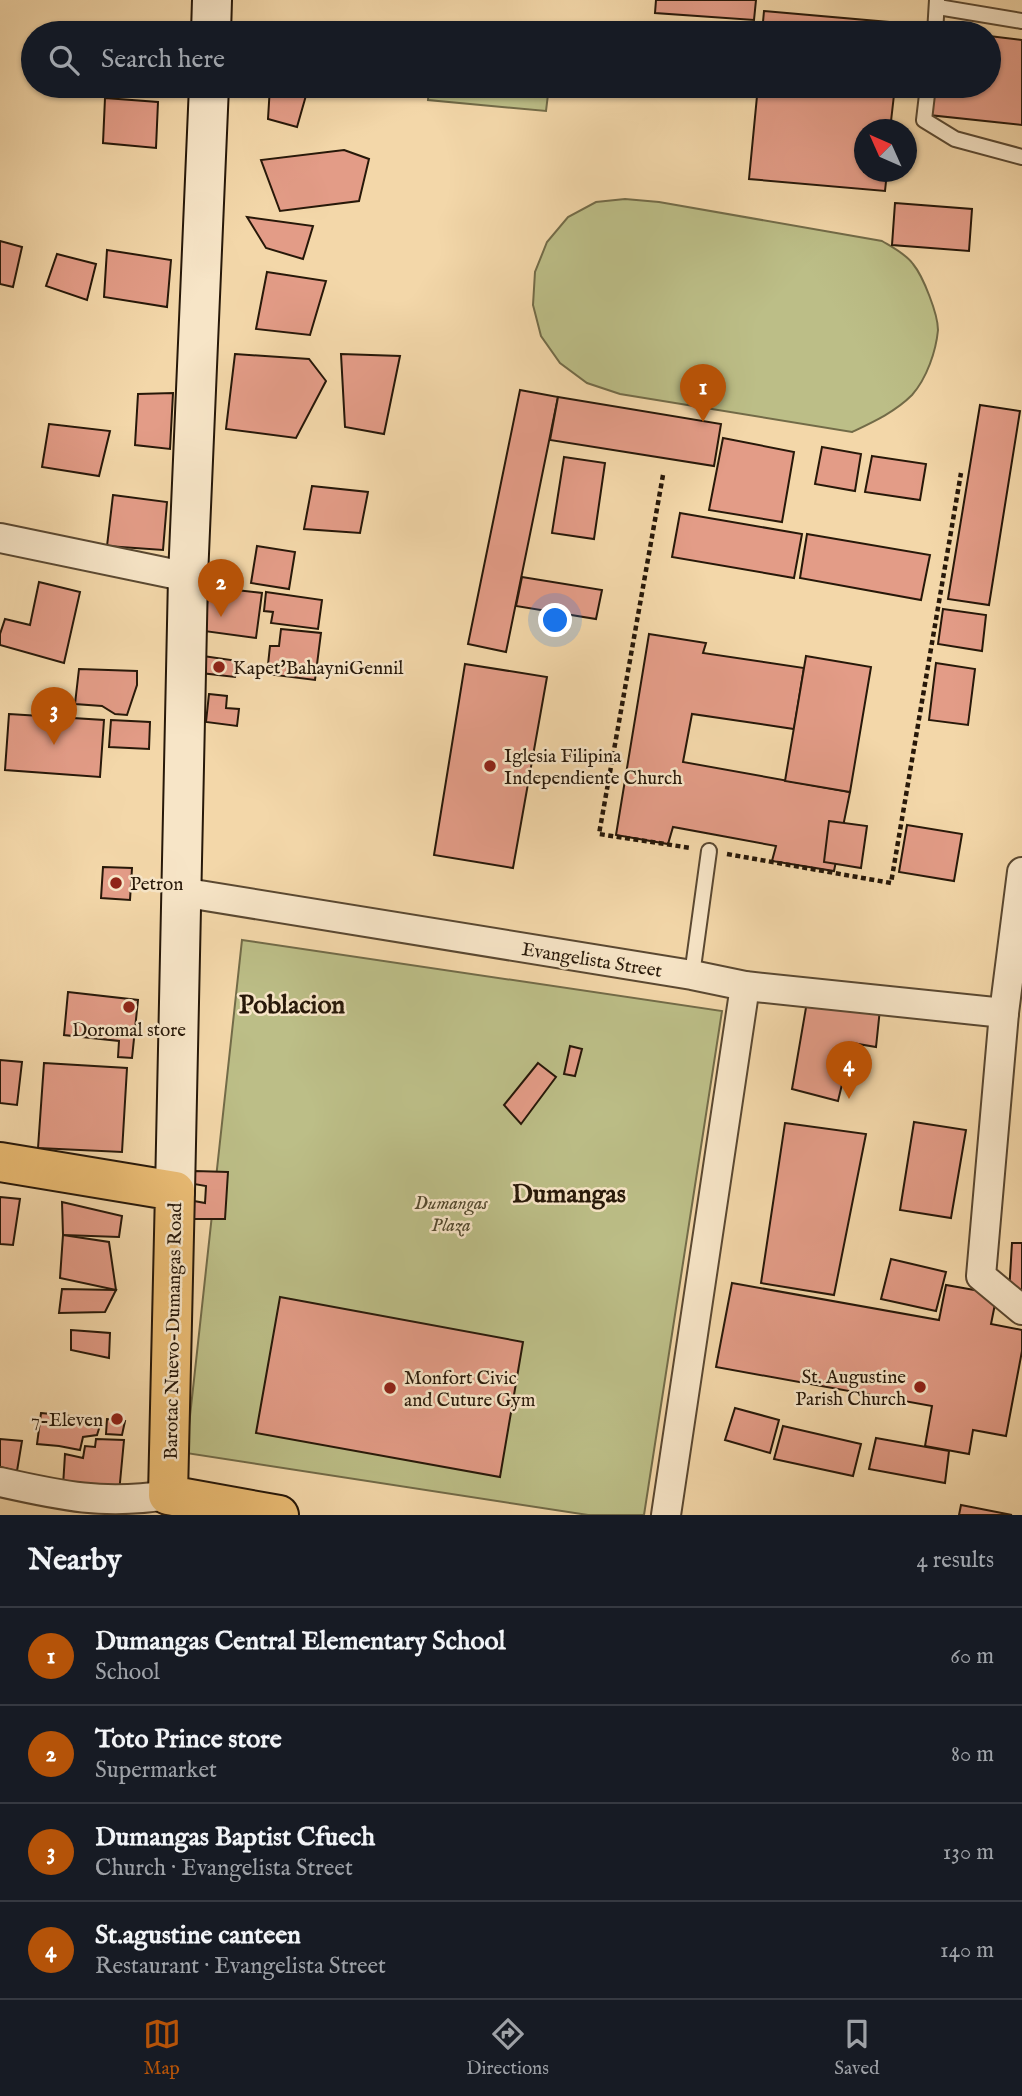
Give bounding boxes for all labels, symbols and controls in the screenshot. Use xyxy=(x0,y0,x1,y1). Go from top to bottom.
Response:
search box xyxy=(21,21,1001,98)
icon: search xyxy=(45,41,83,79)
text: Search here xyxy=(101,43,225,76)
north arrow xyxy=(854,119,917,182)
pin: 1 xyxy=(680,364,726,422)
pin: 2 xyxy=(198,559,244,617)
your location xyxy=(538,603,572,637)
place label: Kapet'BahayniGennil xyxy=(233,657,404,681)
marker: Kapet'BahayniGennil xyxy=(211,659,227,675)
pin: 3 xyxy=(31,687,77,745)
place label: Iglesia Filipina Independiente Church xyxy=(504,745,682,791)
marker: Iglesia Filipina Independiente Church xyxy=(482,758,498,774)
place label: Petron xyxy=(130,873,183,897)
marker: Petron xyxy=(108,875,124,891)
street label: Evangelista Street xyxy=(520,938,664,984)
district label: Poblacion xyxy=(239,989,345,1022)
marker: Doromal store xyxy=(121,999,137,1015)
place label: Doromal store xyxy=(72,1019,186,1043)
pin: 4 xyxy=(826,1041,872,1099)
district label: Dumangas xyxy=(512,1178,626,1211)
park label: Dumangas Plaza xyxy=(414,1192,488,1238)
street label: Barotac Nuevo-Dumangas Road xyxy=(160,1201,188,1460)
place label: St. Augustine Parish Church xyxy=(795,1366,906,1412)
place label: Monfort Civic and Cuture Gym xyxy=(404,1367,536,1413)
marker: St. Augustine Parish Church xyxy=(912,1379,928,1395)
marker: Monfort Civic and Cuture Gym xyxy=(382,1380,398,1396)
place label: 7-Eleven xyxy=(31,1409,103,1433)
marker: 7-Eleven xyxy=(109,1411,125,1427)
text: Nearby xyxy=(28,1542,121,1580)
text: 4 results xyxy=(916,1546,994,1575)
text: Dumangas Central Elementary School xyxy=(95,1625,506,1658)
text: 1 xyxy=(47,1642,55,1671)
text: 60 m xyxy=(950,1642,994,1671)
text: School xyxy=(95,1658,160,1687)
text: Toto Prince store xyxy=(95,1723,282,1756)
text: 2 xyxy=(46,1740,56,1769)
text: 80 m xyxy=(951,1740,994,1769)
text: Supermarket xyxy=(95,1756,217,1785)
text: Dumangas Baptist Cfuech xyxy=(95,1821,375,1854)
text: 3 xyxy=(47,1838,55,1867)
text: 130 m xyxy=(943,1838,994,1867)
text: Church · Evangelista Street xyxy=(95,1854,353,1883)
text: St.agustine canteen xyxy=(95,1919,301,1952)
text: 4 xyxy=(45,1936,57,1965)
text: 140 m xyxy=(940,1936,994,1965)
text: Restaurant · Evangelista Street xyxy=(95,1952,386,1981)
tab: Map xyxy=(143,2015,181,2081)
tab: Directions xyxy=(466,2015,549,2081)
tab: Saved xyxy=(834,2015,879,2081)

